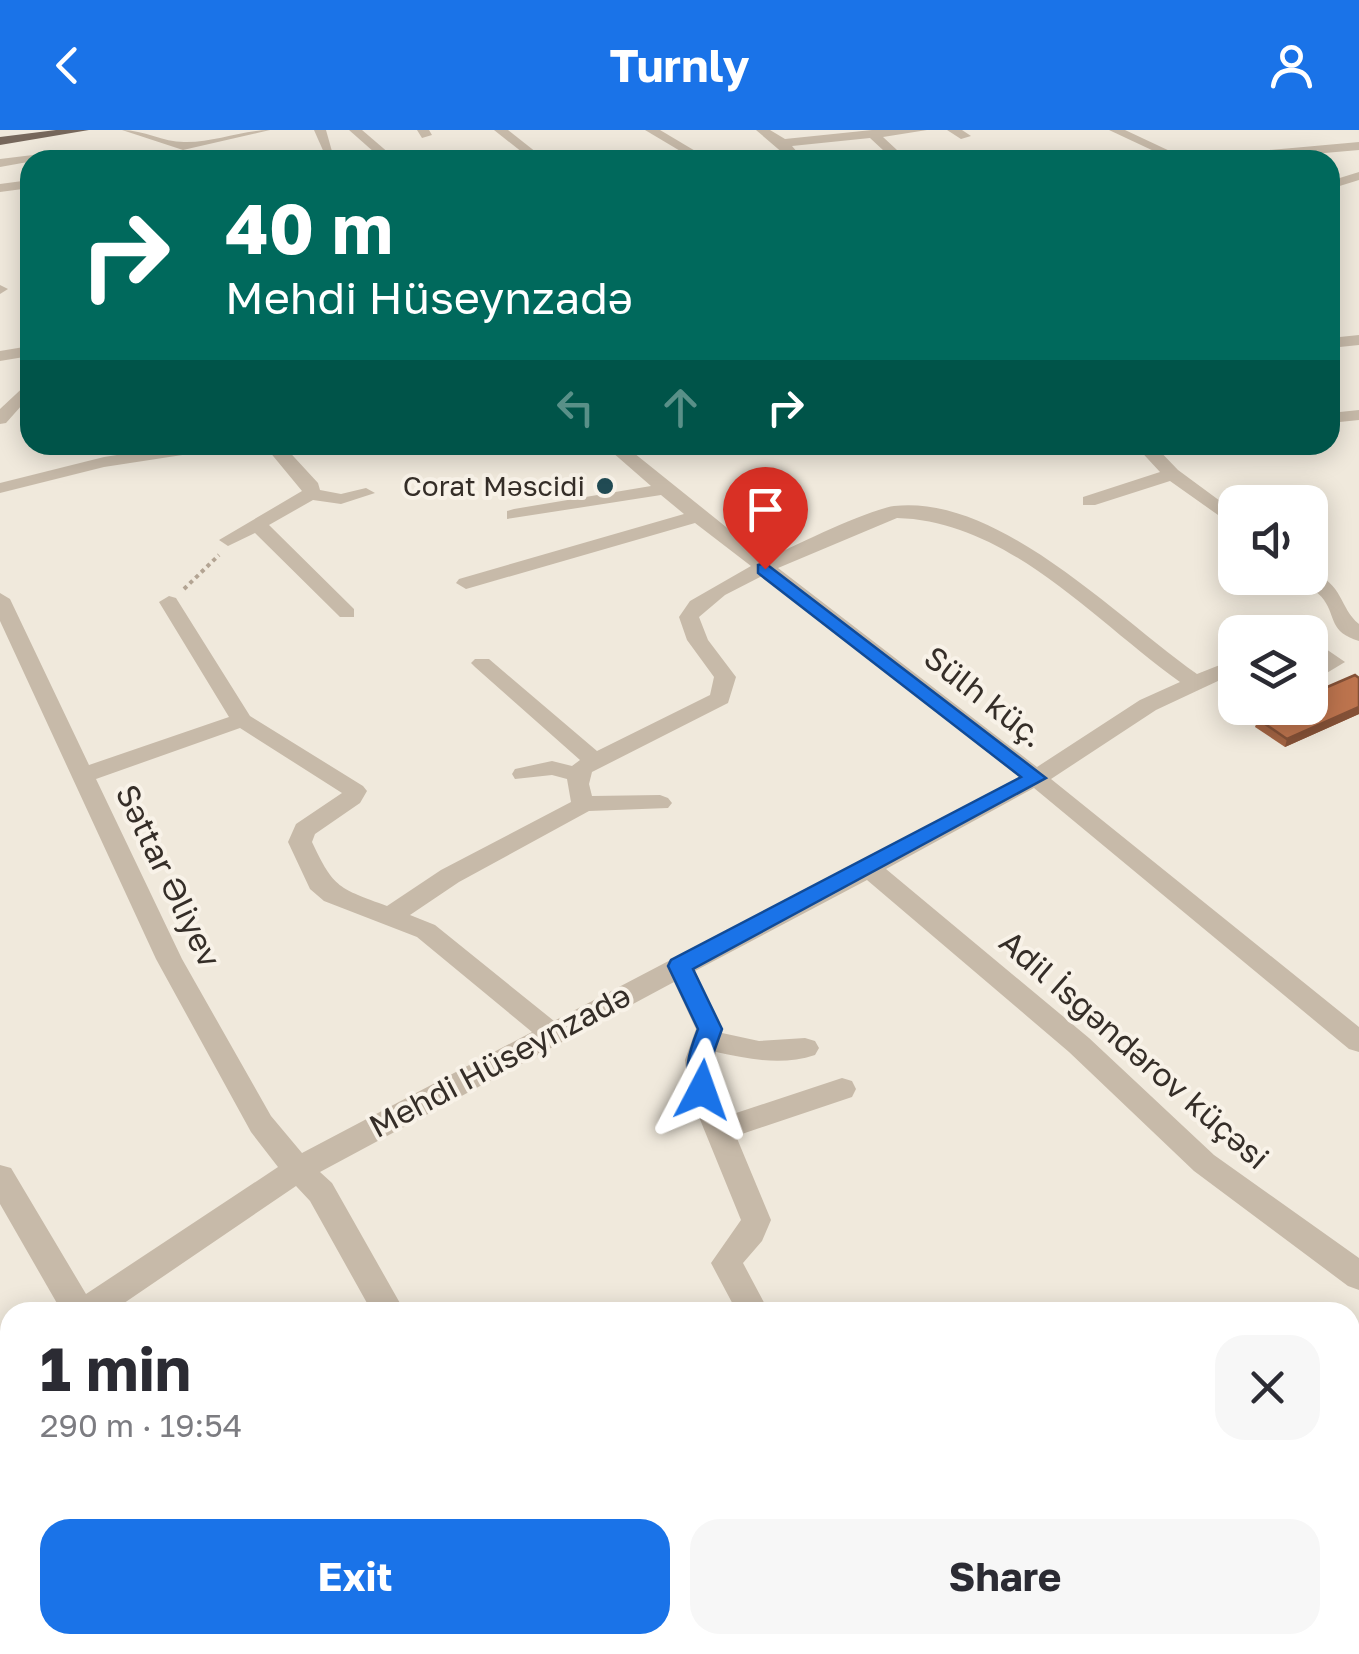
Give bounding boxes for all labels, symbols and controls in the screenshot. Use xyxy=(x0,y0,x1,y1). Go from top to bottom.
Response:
icon: back xyxy=(40,38,95,93)
text: Turnly xyxy=(609,38,750,92)
icon: person xyxy=(1264,38,1319,93)
text: 40 m xyxy=(225,185,393,269)
icon: right xyxy=(60,190,190,320)
text: Mehdi Hüseynzadə xyxy=(225,270,633,324)
icon: left xyxy=(548,380,603,435)
icon: ahead xyxy=(653,380,708,435)
icon: right xyxy=(758,380,813,435)
pin xyxy=(723,467,808,570)
place label: Corat Məscidi xyxy=(403,469,585,502)
marker: Corat Məscidi xyxy=(594,475,616,497)
icon: arrive xyxy=(738,482,793,537)
map controls xyxy=(1218,485,1328,725)
button: sound xyxy=(1218,485,1328,595)
button: layers xyxy=(1218,615,1328,725)
street label: Sülh küç. xyxy=(917,638,1052,755)
street label: Səttar Əliyev xyxy=(108,778,229,973)
street label: Adil İsgəndərov küçəsi xyxy=(992,922,1277,1176)
street label: Mehdi Hüseynzadə xyxy=(363,975,637,1145)
position arrow xyxy=(650,1038,754,1142)
text: 1 min xyxy=(40,1332,191,1404)
button: close xyxy=(1215,1335,1320,1440)
text: 290 m · 19:54 xyxy=(40,1406,242,1444)
button: Exit xyxy=(40,1519,670,1634)
button: Share xyxy=(690,1519,1320,1634)

